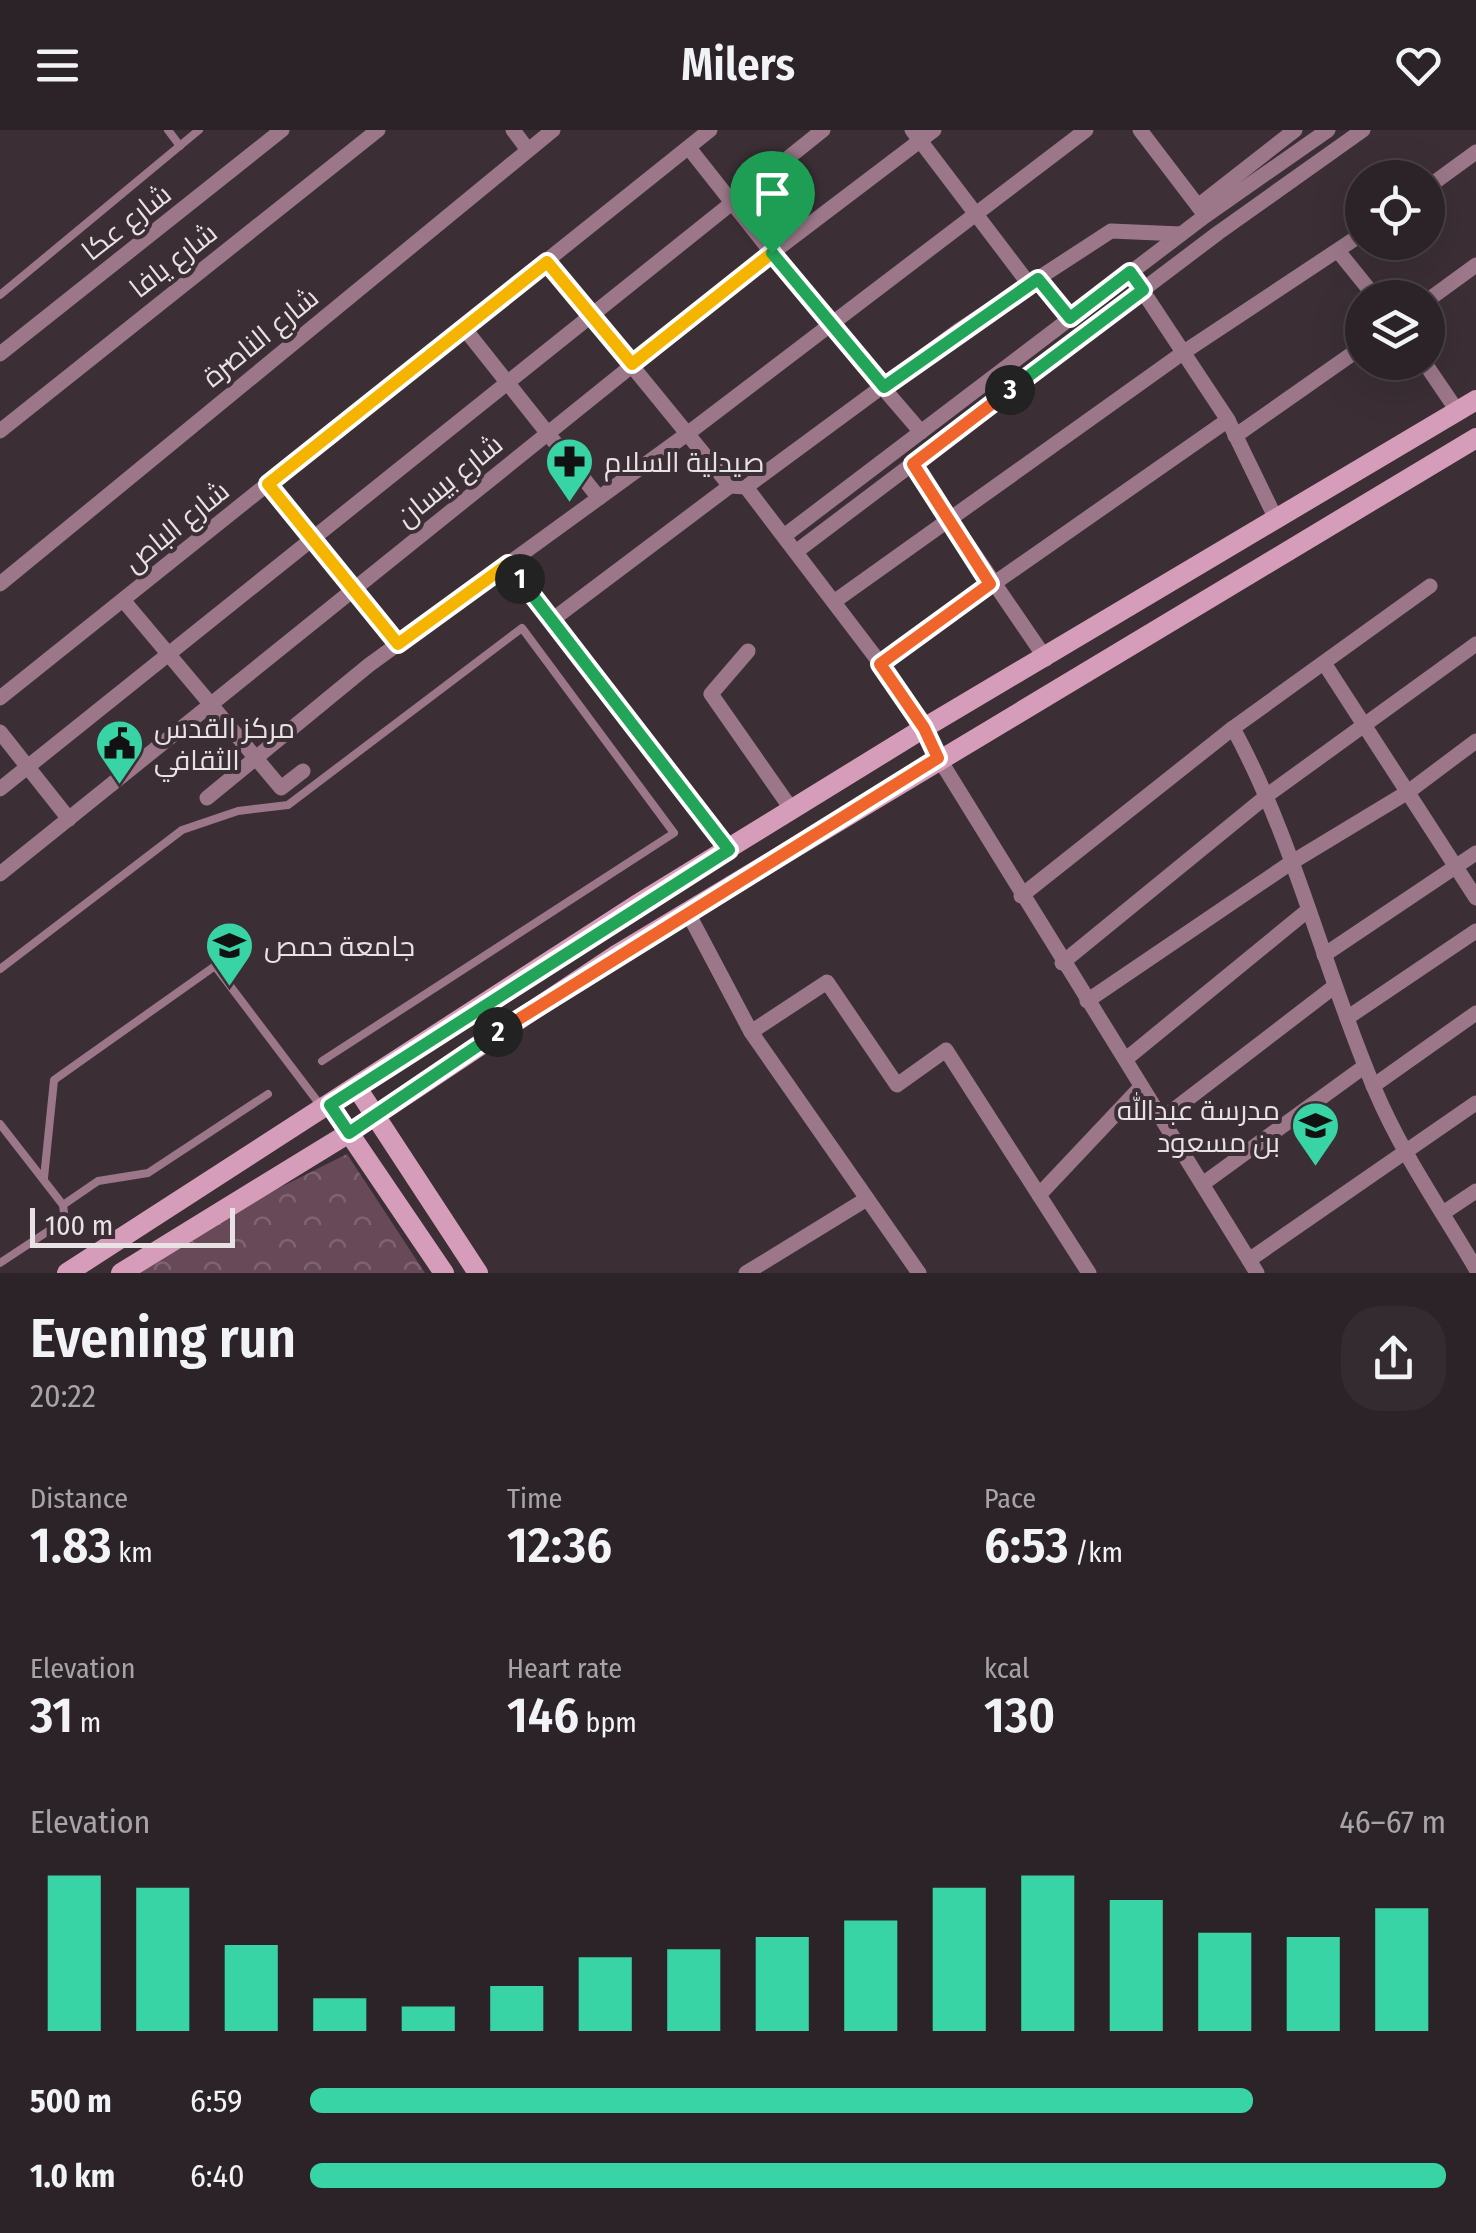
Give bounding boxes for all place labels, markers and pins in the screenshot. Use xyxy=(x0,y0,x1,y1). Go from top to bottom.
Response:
pin xyxy=(730,151,815,254)
pin: 3 xyxy=(985,365,1035,415)
pharmacy icon: صيدلية السلام xyxy=(543,436,595,504)
place label: صيدلية السلام xyxy=(604,446,765,482)
pin: 1 xyxy=(495,554,545,604)
place label: مركز القدس الثقافي xyxy=(154,712,295,782)
public building icon: مركز القدس الثقافي xyxy=(93,718,145,786)
school or university icon: جامعة حمص xyxy=(203,920,255,988)
place label: جامعة حمص xyxy=(264,930,415,963)
pin: 2 xyxy=(473,1007,523,1057)
place label: مدرسة عبدالله بن مسعود xyxy=(1117,1092,1280,1159)
school or university icon: مدرسة عبدالله بن مسعود xyxy=(1289,1100,1341,1168)

